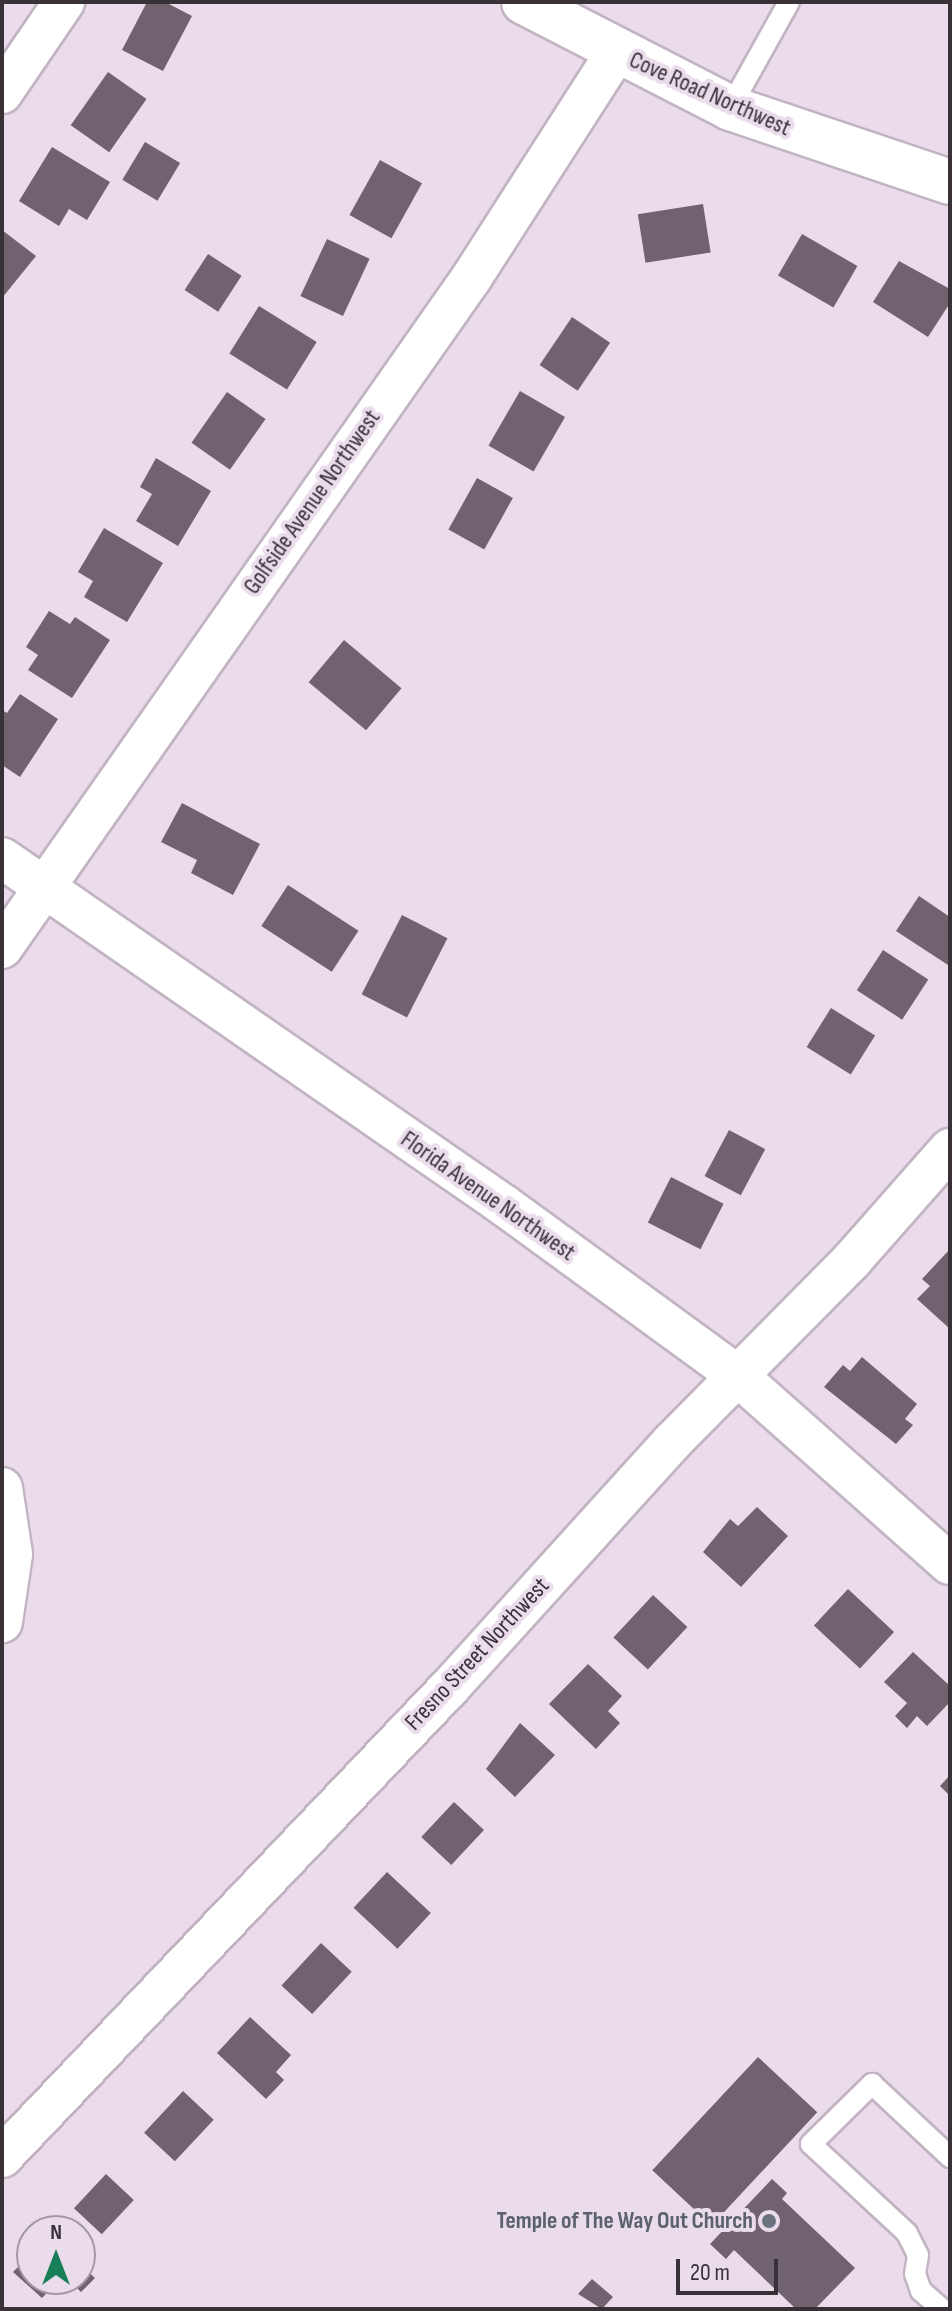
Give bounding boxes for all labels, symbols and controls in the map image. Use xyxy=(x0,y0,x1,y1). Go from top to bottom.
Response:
street label: Cove Road Northwest xyxy=(625,46,795,142)
street label: Golfside Avenue Northwest xyxy=(238,404,386,600)
street label: Florida Avenue Northwest xyxy=(395,1125,581,1267)
street label: Fresno Street Northwest xyxy=(399,1572,555,1736)
place label: Temple of The Way Out Church xyxy=(497,2207,753,2235)
marker: Temple of The Way Out Church xyxy=(760,2212,778,2230)
north arrow xyxy=(16,2215,96,2295)
text: N xyxy=(50,2219,62,2246)
scale bar xyxy=(680,2243,782,2293)
text: 20 m xyxy=(690,2258,730,2287)

